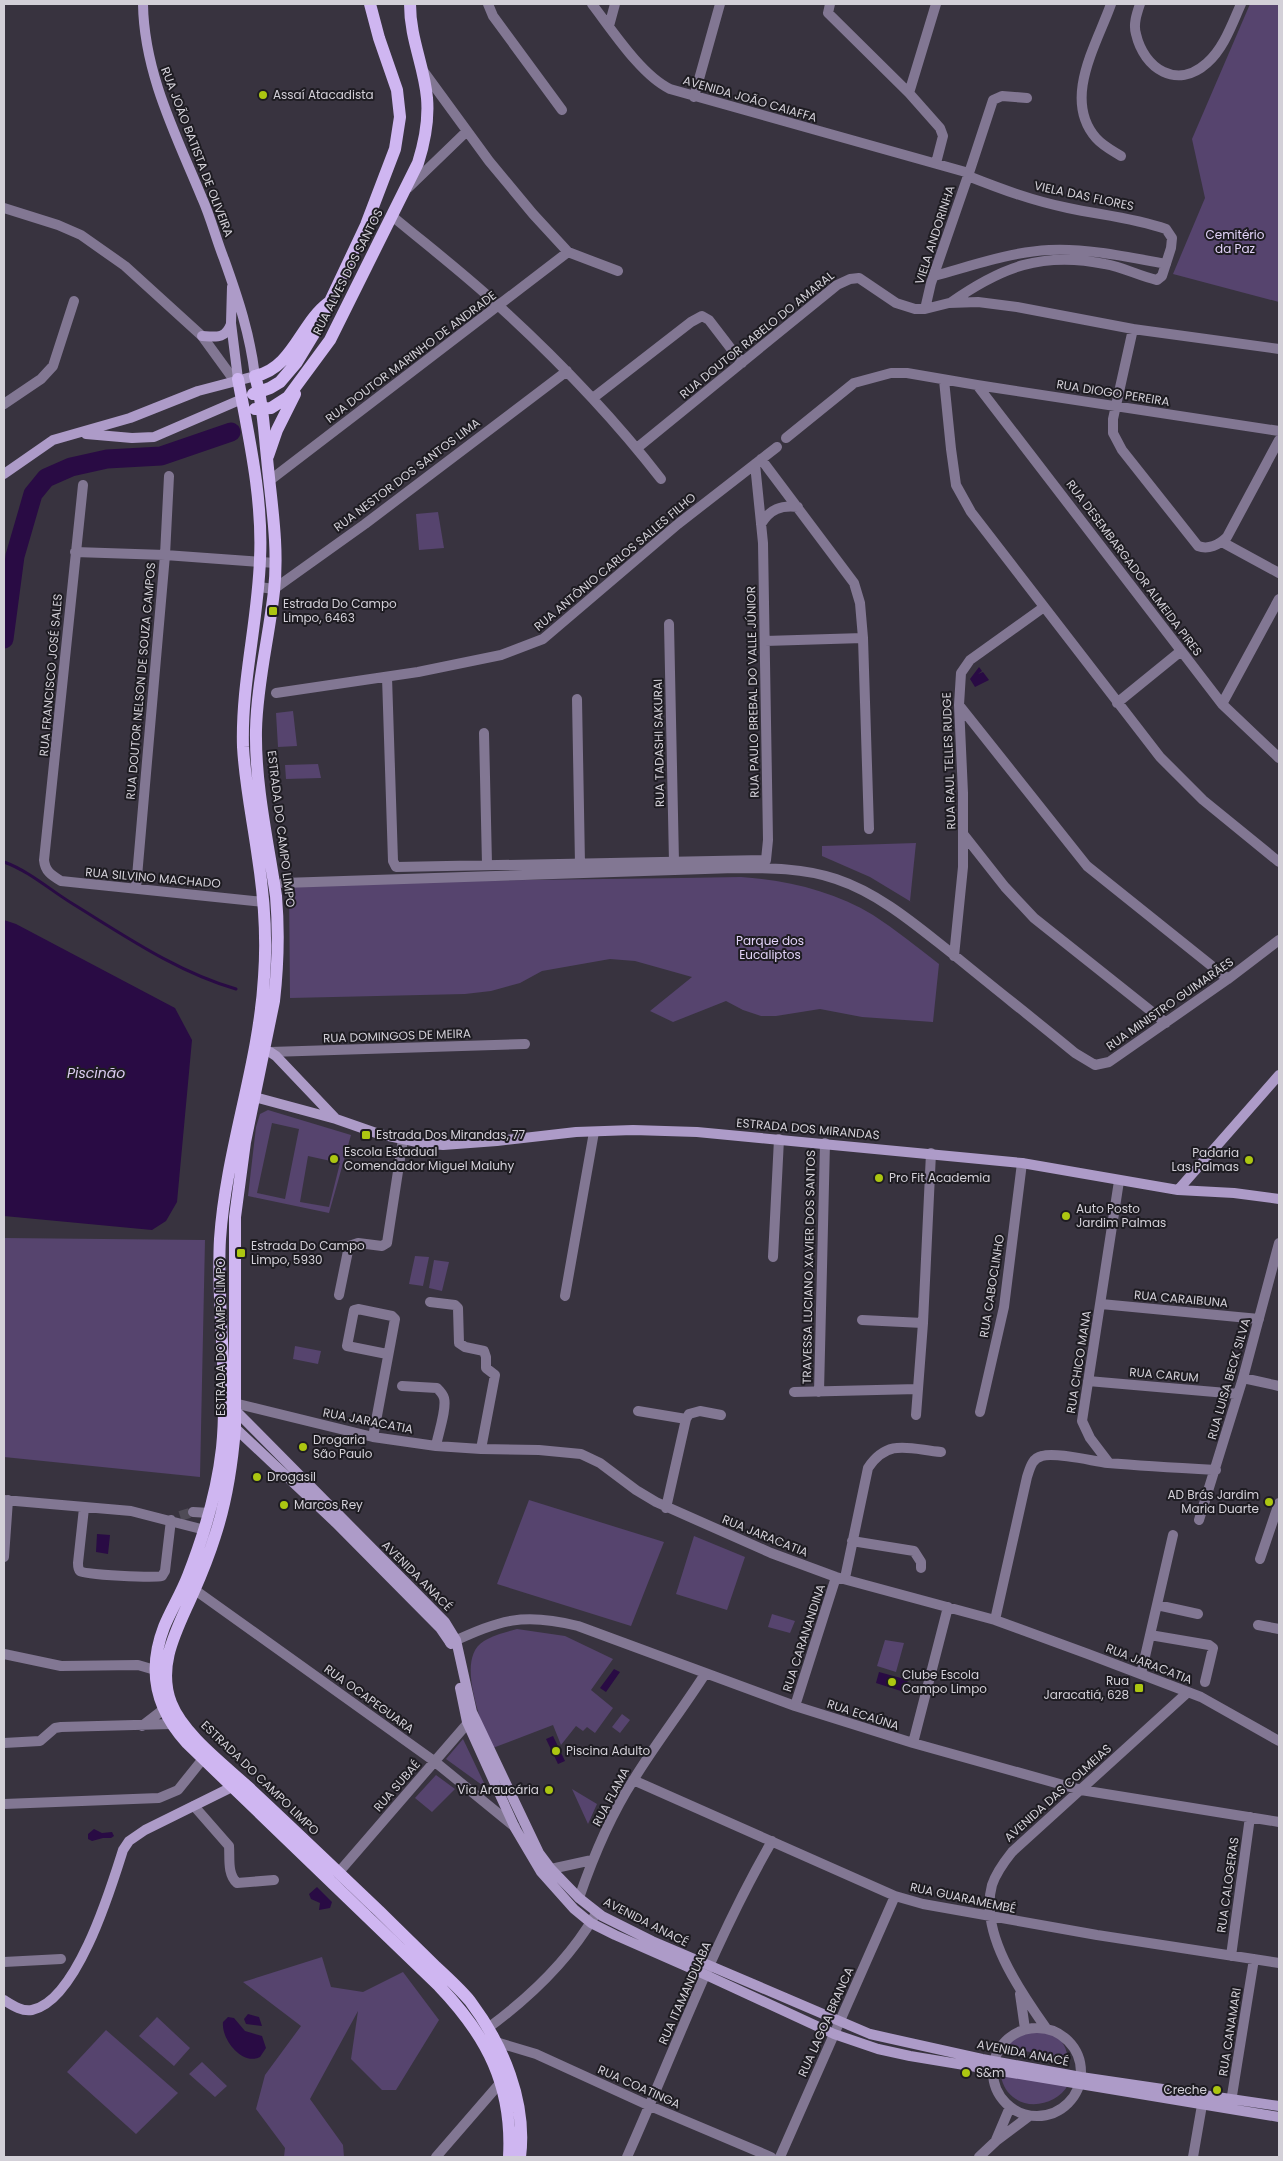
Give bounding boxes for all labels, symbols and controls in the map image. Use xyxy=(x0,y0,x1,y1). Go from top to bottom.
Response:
street label: RUA JOÃO BATISTA DE OLIVEIRA xyxy=(157,64,238,239)
street label: AVENIDA JOÃO CAIAFFA xyxy=(681,71,819,126)
place label: Assaí Atacadista xyxy=(273,86,374,103)
marker: Assaí Atacadista xyxy=(257,89,269,101)
street label: VIELA DAS FLORES xyxy=(1033,177,1136,214)
street label: VIELA ANDORINHA xyxy=(910,183,959,287)
street label: RUA ALVES DOS SANTOS xyxy=(308,206,387,338)
park label: Cemitério da Paz xyxy=(1206,226,1265,257)
street label: RUA DOUTOR RABELO DO AMARAL xyxy=(676,267,837,402)
street label: RUA DOUTOR MARINHO DE ANDRADE xyxy=(322,287,500,427)
street label: RUA DIOGO PEREIRA xyxy=(1055,375,1171,410)
street label: RUA NESTOR DOS SANTOS LIMA xyxy=(330,414,483,535)
street label: RUA DESEMBARGADOR ALMEIDA PIRES xyxy=(1063,476,1206,659)
street label: RUA ANTÔNIO CARLOS SALLES FILHO xyxy=(530,489,699,634)
street label: RUA DOUTOR NELSON DE SOUZA CAMPOS xyxy=(122,561,159,800)
street label: RUA PAULO BREBAL DO VALLE JÚNIOR xyxy=(742,586,763,798)
street label: RUA FRANCISCO JOSÉ SALES xyxy=(35,593,66,757)
place label: Estrada Do Campo Limpo, 6463 xyxy=(283,595,397,626)
marker: Estrada Do Campo Limpo, 6463 xyxy=(267,605,279,617)
street label: RUA TADASHI SAKURAI xyxy=(649,679,668,807)
street label: RUA RAUL TELLES RUDGE xyxy=(938,692,959,830)
street label: ESTRADA DO CAMPO LIMPO xyxy=(263,749,300,908)
street label: RUA SILVINO MACHADO xyxy=(85,863,222,892)
park label: Parque dos Eucaliptos xyxy=(736,932,804,963)
street label: RUA MINISTRO GUIMARÃES xyxy=(1102,953,1237,1054)
street label: RUA DOMINGOS DE MEIRA xyxy=(323,1024,471,1047)
water label: Piscinão xyxy=(67,1063,125,1083)
street label: ESTRADA DOS MIRANDAS xyxy=(736,1114,880,1143)
place label: Estrada Dos Mirandas, 77 xyxy=(376,1126,526,1143)
marker: Estrada Dos Mirandas, 77 xyxy=(360,1129,372,1141)
place label: Escola Estadual Comendador Miguel Maluhy xyxy=(344,1143,515,1174)
place label: Padaria Las Palmas xyxy=(1171,1144,1239,1175)
street label: TRAVESSA LUCIANO XAVIER DOS SANTOS xyxy=(798,1150,819,1384)
marker: Escola Estadual Comendador Miguel Maluhy xyxy=(328,1153,340,1165)
marker: Padaria Las Palmas xyxy=(1243,1154,1255,1166)
place label: Pro Fit Academia xyxy=(889,1169,990,1186)
marker: Pro Fit Academia xyxy=(873,1172,885,1184)
place label: Auto Posto Jardim Palmas xyxy=(1076,1200,1166,1231)
marker: Auto Posto Jardim Palmas xyxy=(1060,1210,1072,1222)
street label: RUA CABOCLINHO xyxy=(975,1233,1008,1339)
place label: Estrada Do Campo Limpo, 5930 xyxy=(251,1237,365,1268)
marker: Estrada Do Campo Limpo, 5930 xyxy=(235,1247,247,1259)
street label: ESTRADA DO CAMPO LIMPO xyxy=(212,1258,229,1416)
street label: RUA CARAIBUNA xyxy=(1133,1286,1229,1311)
street label: RUA CHICO MANA xyxy=(1062,1309,1095,1415)
street label: RUA LUISA BECK SILVA xyxy=(1203,1316,1254,1442)
street label: RUA CARUM xyxy=(1129,1363,1200,1386)
street label: RUA JARACATIA xyxy=(322,1403,415,1438)
place label: Drogaria São Paulo xyxy=(313,1431,373,1462)
marker: Drogaria São Paulo xyxy=(297,1441,309,1453)
place label: Drogasil xyxy=(267,1468,316,1485)
marker: Drogasil xyxy=(251,1471,263,1483)
place label: AD Brás Jardim Maria Duarte xyxy=(1167,1486,1259,1517)
place label: Marcos Rey xyxy=(294,1496,363,1513)
marker: AD Brás Jardim Maria Duarte xyxy=(1263,1496,1275,1508)
marker: Marcos Rey xyxy=(278,1499,290,1511)
street label: RUA JARACATIA xyxy=(720,1511,811,1561)
street label: AVENIDA ANACÉ xyxy=(378,1537,456,1615)
street label: RUA CARANANDINA xyxy=(778,1582,829,1694)
street label: RUA JARACATIA xyxy=(1103,1639,1195,1688)
street label: RUA OCAPEGUARA xyxy=(321,1660,418,1737)
place label: Clube Escola Campo Limpo xyxy=(902,1666,987,1697)
place label: Rua Jaracatiá, 628 xyxy=(1043,1672,1129,1703)
marker: Clube Escola Campo Limpo xyxy=(886,1676,898,1688)
marker: Rua Jaracatiá, 628 xyxy=(1133,1682,1145,1694)
street label: RUA ECAÚNA xyxy=(825,1695,901,1734)
street label: ESTRADA DO CAMPO LIMPO xyxy=(198,1717,323,1839)
street label: AVENIDA DAS COLMEIAS xyxy=(1000,1740,1115,1845)
place label: Piscina Adulto xyxy=(566,1742,651,1759)
marker: Piscina Adulto xyxy=(550,1745,562,1757)
street label: RUA SUBAÉ xyxy=(369,1756,424,1815)
street label: RUA FLAMA xyxy=(588,1764,633,1829)
place label: Via Araucária xyxy=(457,1781,539,1798)
marker: Via Araucária xyxy=(543,1784,555,1796)
street label: RUA CALOGERAS xyxy=(1212,1836,1243,1934)
street label: RUA GUARAMEMBÉ xyxy=(909,1878,1018,1917)
street label: AVENIDA ANACÉ xyxy=(601,1893,692,1950)
street label: RUA ITAMANDUABA xyxy=(654,1939,715,2047)
street label: RUA LAGOA BRANCA xyxy=(794,1964,857,2079)
street label: RUA CANAMARI xyxy=(1214,1986,1245,2077)
street label: AVENIDA ANACÉ xyxy=(976,2035,1071,2070)
street label: RUA COATINGA xyxy=(595,2061,683,2112)
place label: S&m xyxy=(976,2064,1004,2081)
marker: S&m xyxy=(960,2067,972,2079)
place label: Creche xyxy=(1163,2081,1207,2098)
marker: Creche xyxy=(1211,2084,1223,2096)

